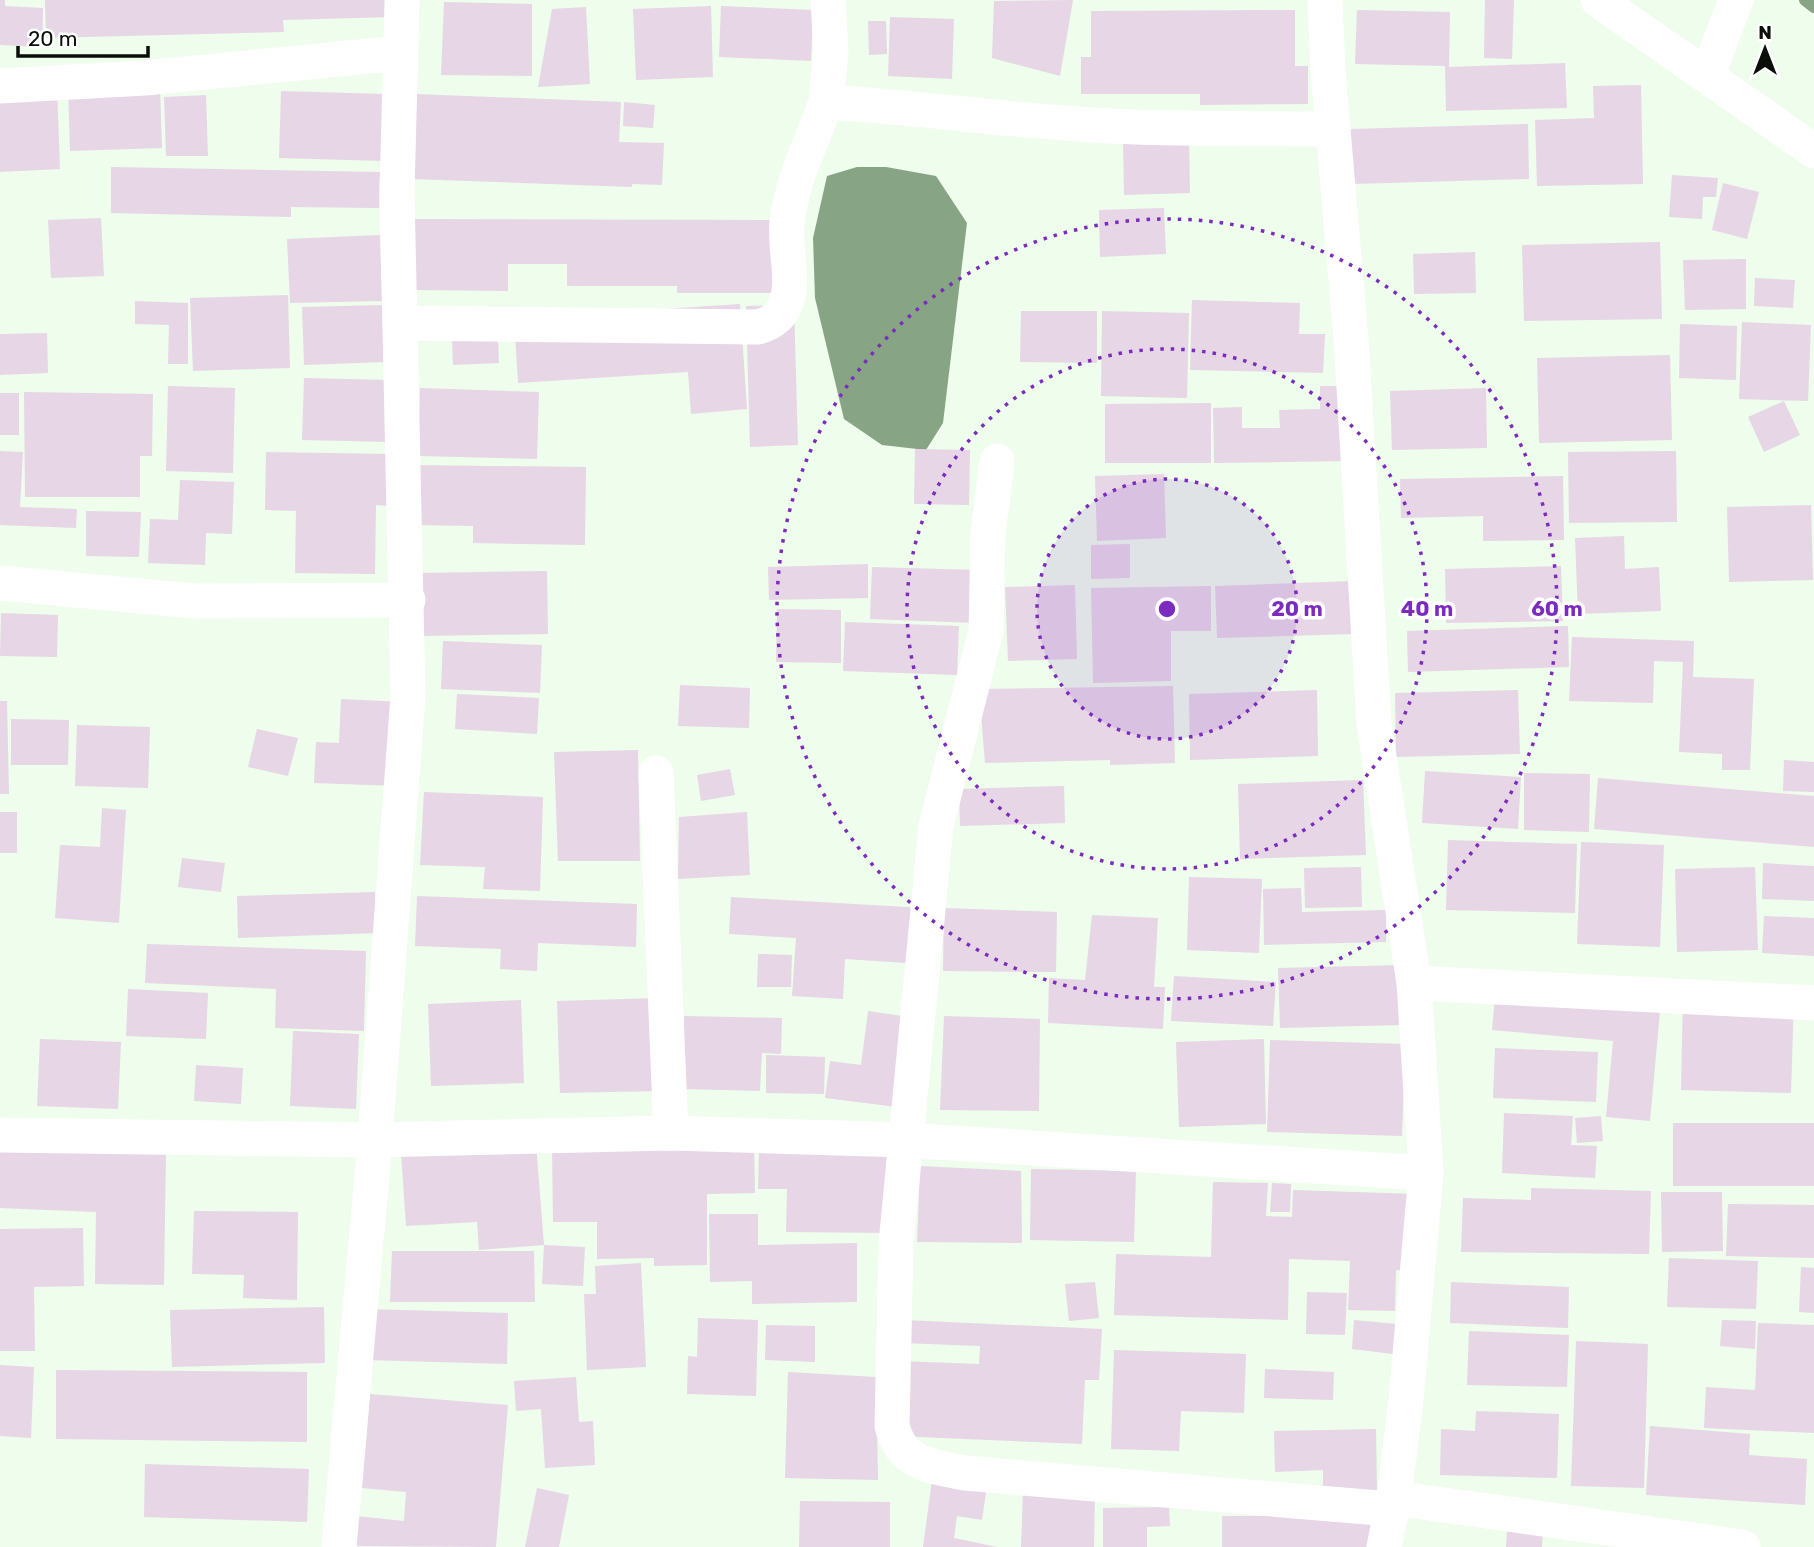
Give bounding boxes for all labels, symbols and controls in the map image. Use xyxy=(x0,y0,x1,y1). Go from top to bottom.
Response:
scale bar xyxy=(18,14,147,58)
north arrow xyxy=(1730,14,1800,84)
text: N xyxy=(1758,21,1772,44)
text: 20 m xyxy=(28,26,77,51)
text: 20 m xyxy=(1271,596,1323,621)
text: 40 m xyxy=(1401,596,1453,621)
text: 60 m xyxy=(1531,596,1583,621)
centre of rings xyxy=(1155,597,1179,621)

